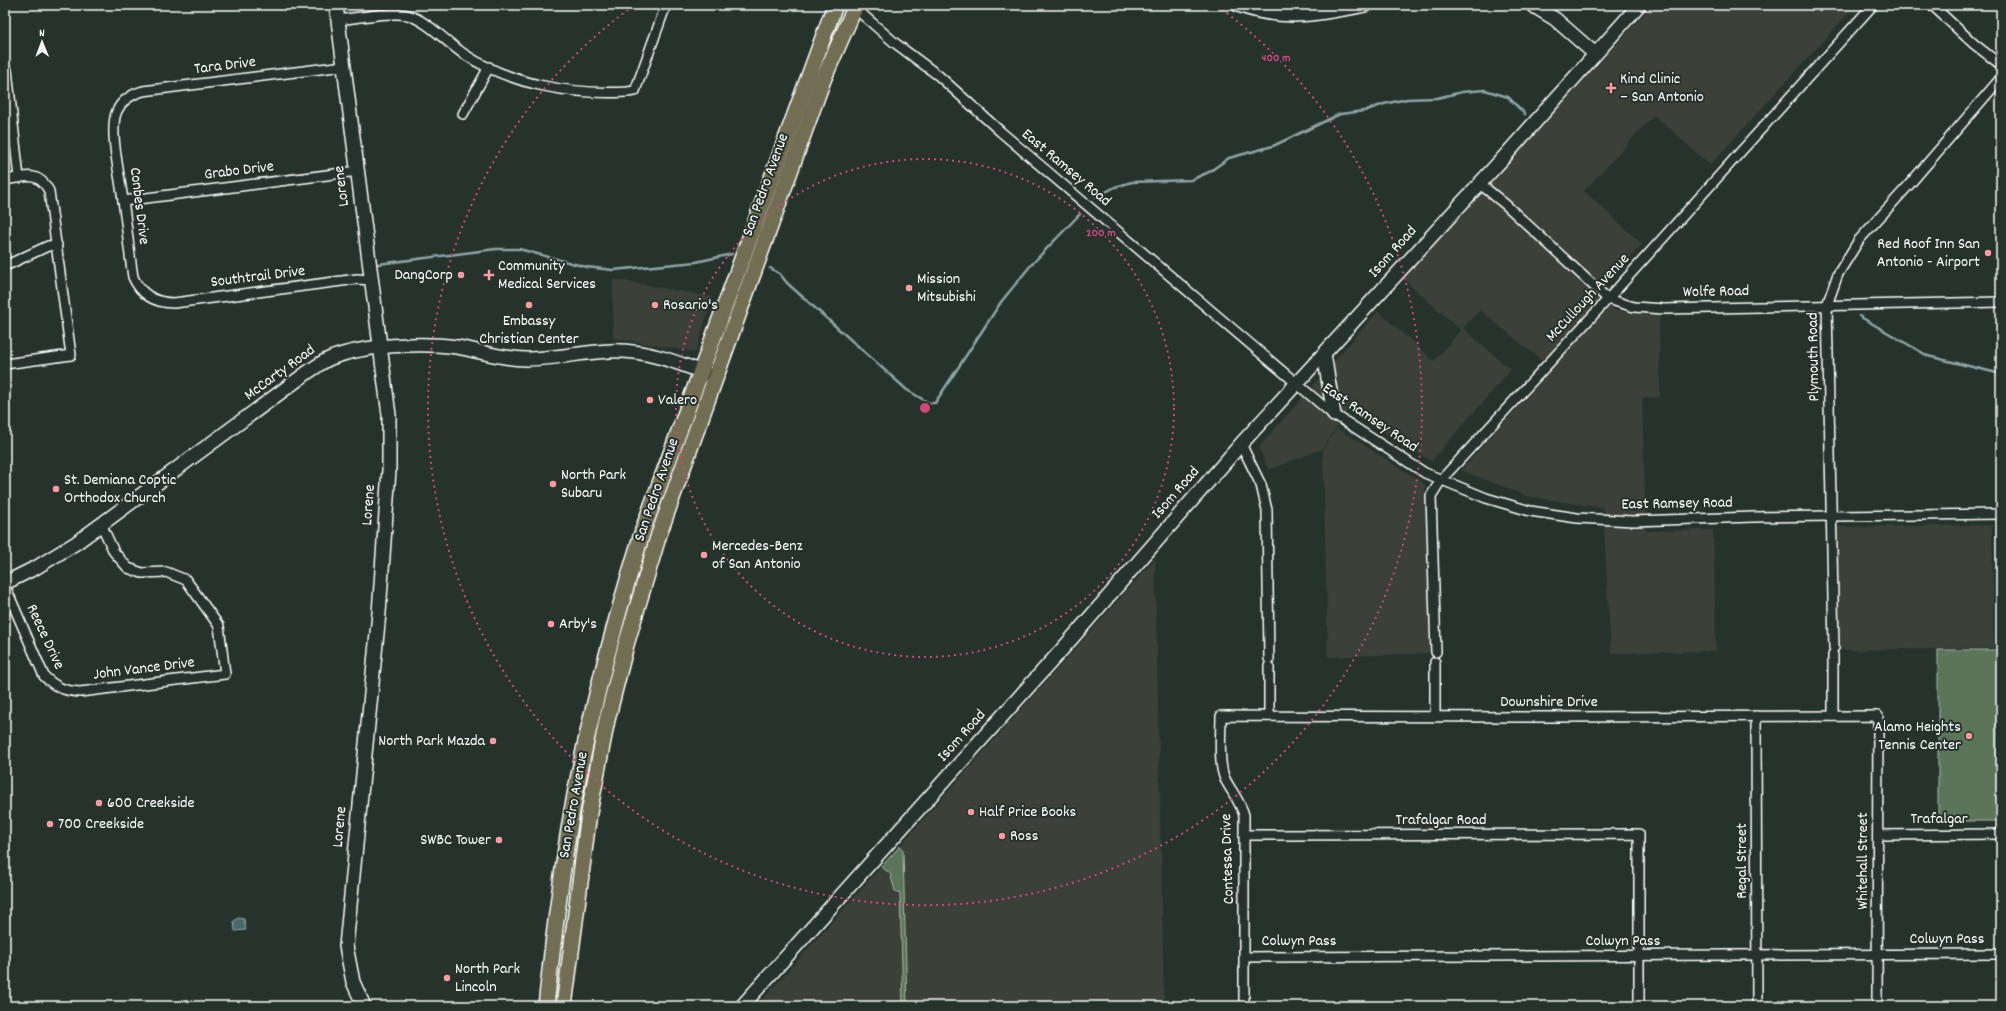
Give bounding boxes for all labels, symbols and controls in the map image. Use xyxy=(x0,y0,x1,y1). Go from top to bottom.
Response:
north arrow xyxy=(22,22,62,62)
text: N xyxy=(39,26,45,42)
text: 400 m xyxy=(1261,50,1291,67)
street label: Tara Drive xyxy=(193,51,257,81)
place label: Kind Clinic – San Antonio xyxy=(1620,68,1704,109)
marker: Kind Clinic – San Antonio xyxy=(1605,82,1617,94)
street label: East Ramsey Road xyxy=(1016,123,1116,213)
street label: San Pedro Avenue xyxy=(737,130,795,240)
street label: Grabo Drive xyxy=(203,155,275,187)
street label: Lorene xyxy=(328,164,356,208)
street label: Conbes Drive xyxy=(123,166,155,246)
street label: Isom Road xyxy=(1363,221,1423,283)
text: 200 m xyxy=(1086,225,1116,242)
place label: Red Roof Inn San Antonio - Airport xyxy=(1877,233,1980,274)
street label: McCullough Avenue xyxy=(1541,248,1635,348)
marker: Red Roof Inn San Antonio - Airport xyxy=(1983,248,1993,258)
place label: Community Medical Services xyxy=(498,255,596,296)
street label: Southtrail Drive xyxy=(210,260,306,294)
place label: DangCorp xyxy=(395,264,453,287)
place label: Mission Mitsubishi xyxy=(917,268,976,309)
marker: Community Medical Services xyxy=(483,269,495,281)
marker: DangCorp xyxy=(456,270,466,280)
street label: Wolfe Road xyxy=(1683,280,1749,304)
marker: Mission Mitsubishi xyxy=(904,283,914,293)
place label: Rosario's xyxy=(663,294,718,317)
marker: Embassy Christian Center xyxy=(524,300,534,310)
marker: Rosario's xyxy=(650,300,660,310)
place label: Embassy Christian Center xyxy=(479,310,579,351)
street label: Plymouth Road xyxy=(1802,312,1826,402)
street label: McCarty Road xyxy=(240,339,320,407)
street label: East Ramsey Road xyxy=(1317,377,1423,459)
place label: Valero xyxy=(658,389,697,412)
marker: Valero xyxy=(645,395,655,405)
centre of rings xyxy=(918,401,932,415)
street label: San Pedro Avenue xyxy=(629,435,685,545)
street label: Isom Road xyxy=(1147,462,1205,524)
place label: North Park Subaru xyxy=(561,464,626,505)
place label: St. Demiana Coptic Orthodox Church xyxy=(64,469,176,510)
marker: North Park Subaru xyxy=(548,479,558,489)
marker: St. Demiana Coptic Orthodox Church xyxy=(51,484,61,494)
street label: Lorene xyxy=(356,484,382,526)
street label: East Ramsey Road xyxy=(1621,492,1733,516)
place label: Mercedes-Benz of San Antonio xyxy=(712,535,803,576)
marker: Mercedes-Benz of San Antonio xyxy=(699,550,709,560)
street label: Reece Drive xyxy=(20,600,70,674)
place label: Arby's xyxy=(559,613,597,636)
marker: Arby's xyxy=(546,619,556,629)
street label: John Vance Drive xyxy=(92,651,196,687)
street label: Downshire Drive xyxy=(1500,691,1598,714)
street label: Isom Road xyxy=(932,705,992,767)
place label: Alamo Heights Tennis Center xyxy=(1874,716,1961,757)
place label: North Park Mazda xyxy=(378,730,485,753)
marker: Alamo Heights Tennis Center xyxy=(1964,731,1974,741)
marker: North Park Mazda xyxy=(488,736,498,746)
street label: San Pedro Avenue xyxy=(553,750,595,860)
place label: 600 Creekside xyxy=(107,792,195,815)
marker: 600 Creekside xyxy=(94,798,104,808)
place label: Half Price Books xyxy=(979,801,1076,824)
street label: Lorene xyxy=(327,806,353,848)
marker: Half Price Books xyxy=(966,807,976,817)
street label: Trafalgar xyxy=(1910,808,1968,831)
street label: Trafalgar Road xyxy=(1396,809,1486,832)
street label: Whitehall Street xyxy=(1852,812,1875,910)
place label: 700 Creekside xyxy=(58,813,144,836)
street label: Contessa Drive xyxy=(1215,813,1241,905)
marker: 700 Creekside xyxy=(45,819,55,829)
street label: Regal Street xyxy=(1731,823,1754,899)
place label: Ross xyxy=(1010,825,1039,848)
place label: SWBC Tower xyxy=(420,829,491,852)
marker: Ross xyxy=(997,831,1007,841)
marker: SWBC Tower xyxy=(494,835,504,845)
street label: Colwyn Pass xyxy=(1910,928,1985,951)
street label: Colwyn Pass xyxy=(1262,930,1337,953)
street label: Colwyn Pass xyxy=(1586,930,1661,953)
place label: North Park Lincoln xyxy=(455,958,520,999)
marker: North Park Lincoln xyxy=(442,973,452,983)

